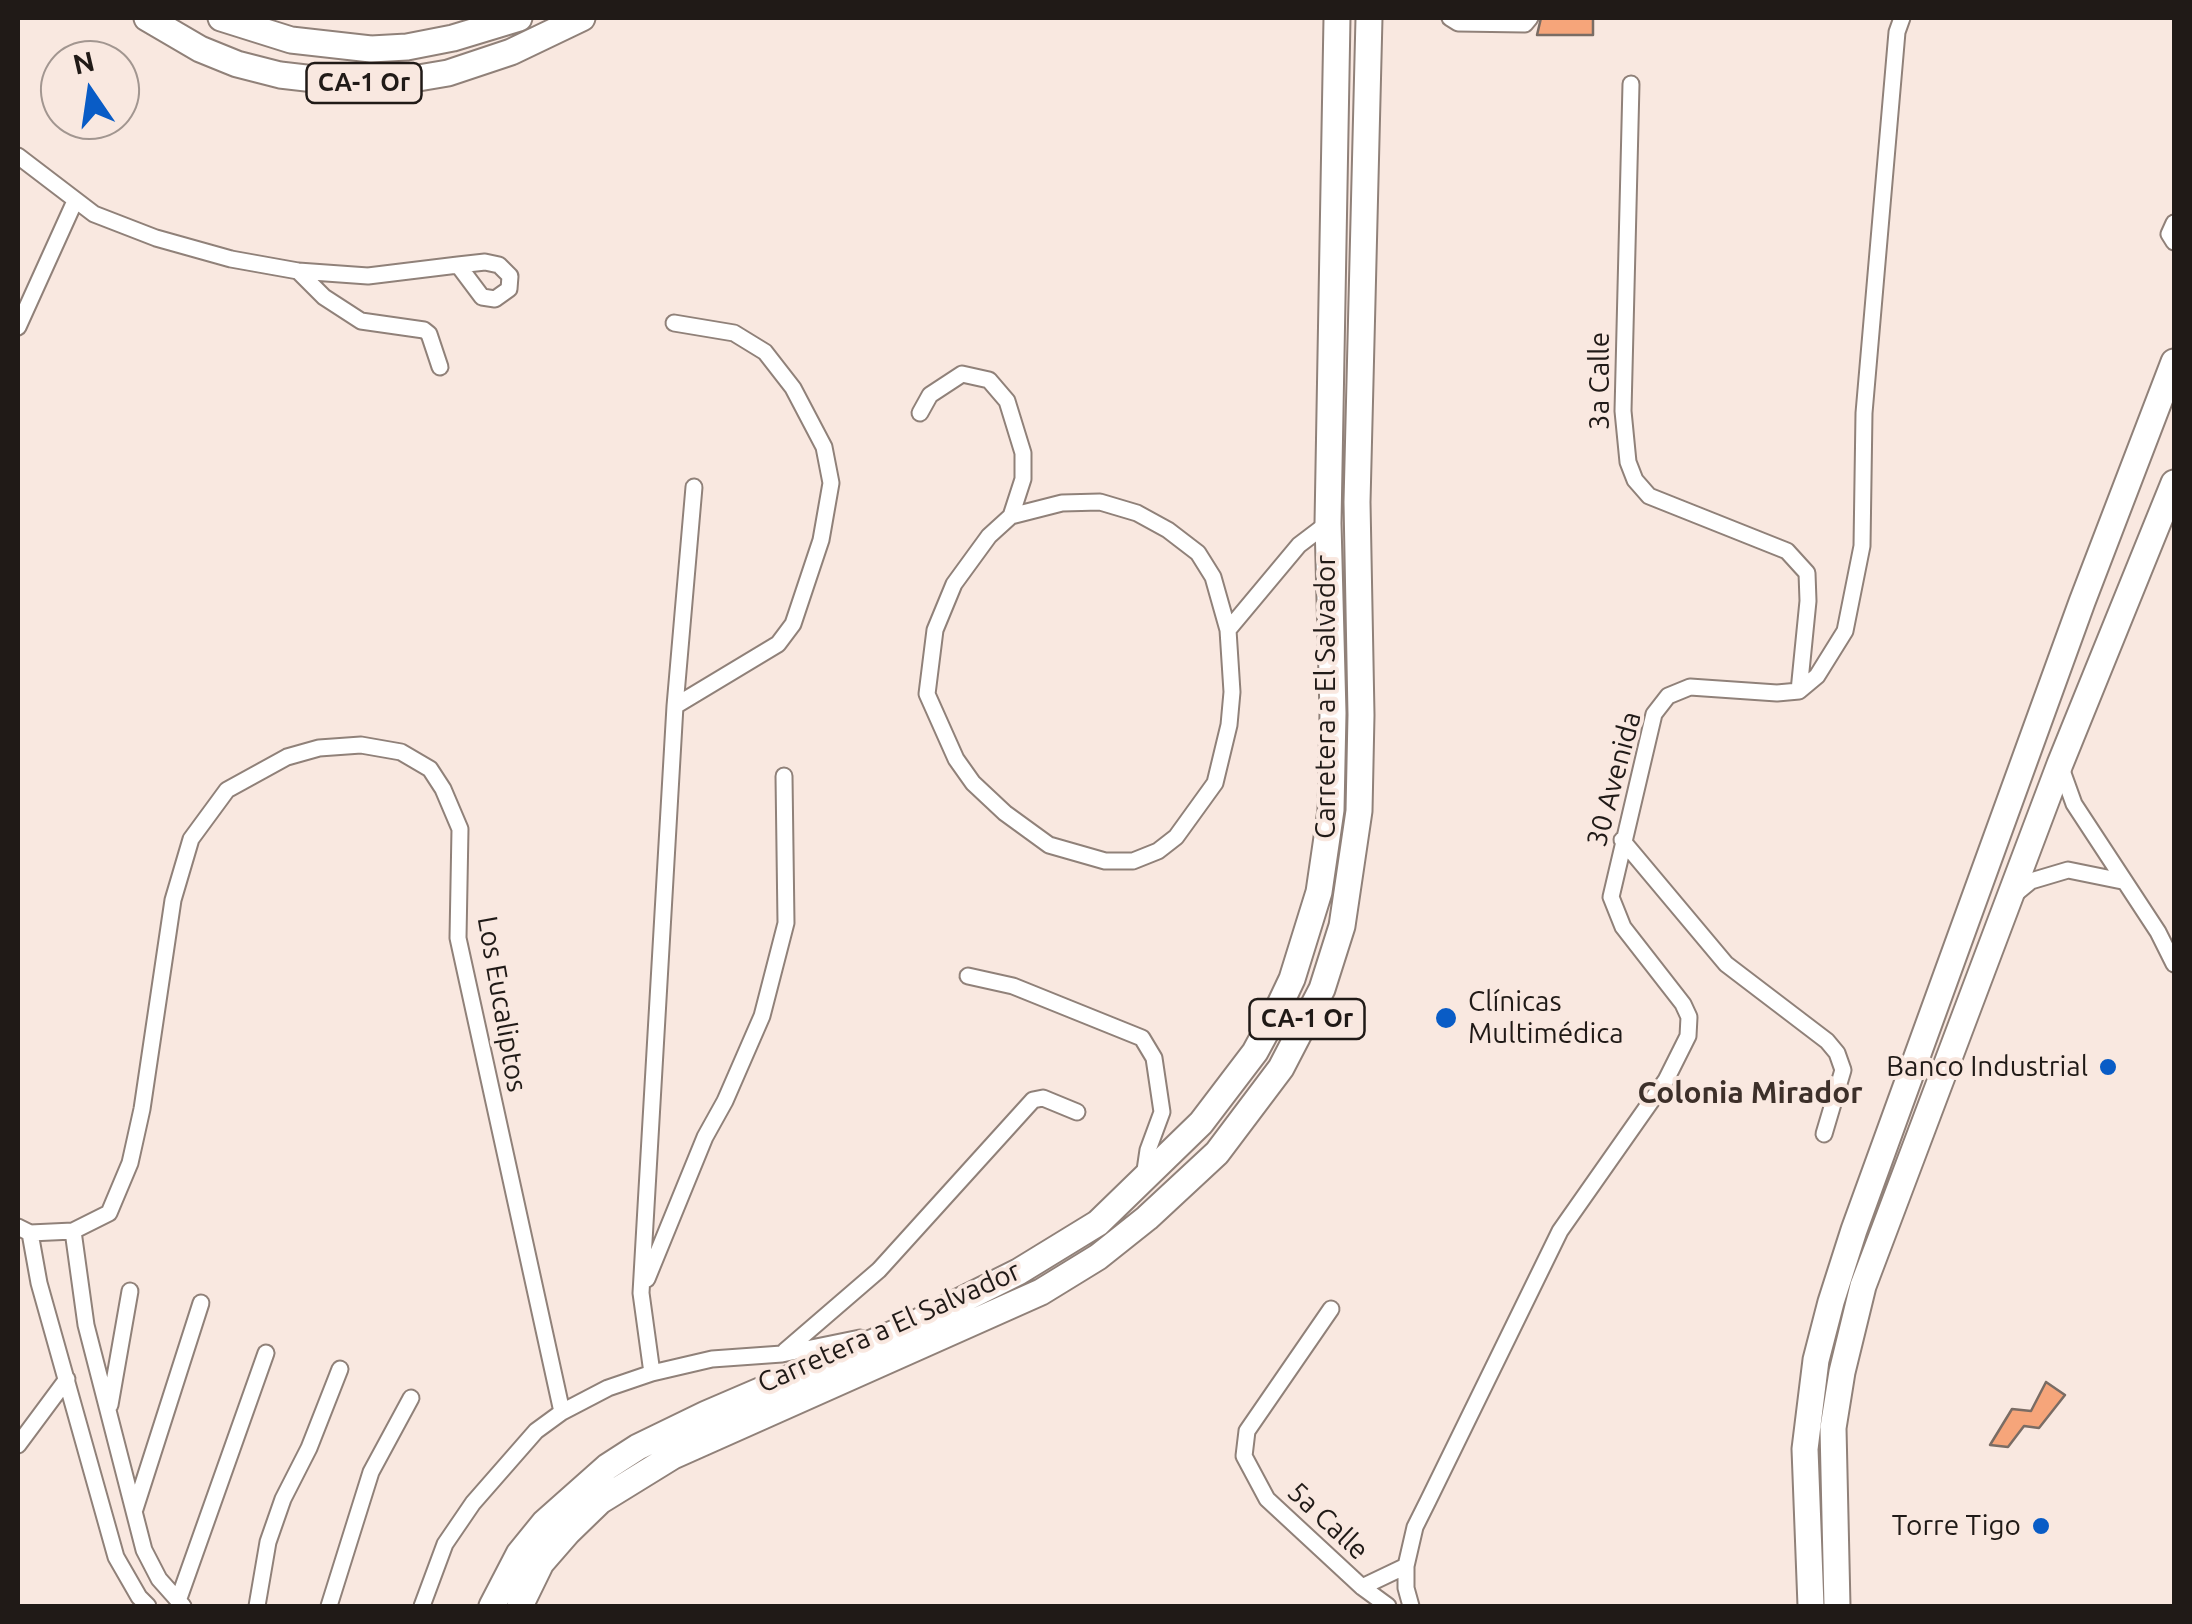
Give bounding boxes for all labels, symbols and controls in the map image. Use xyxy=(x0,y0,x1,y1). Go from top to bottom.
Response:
north arrow xyxy=(40,40,140,140)
text: N xyxy=(70,45,97,80)
road number: CA-1 Or xyxy=(306,63,422,103)
street label: 3a Calle xyxy=(1583,332,1617,430)
street label: Carretera a El Salvador xyxy=(1309,555,1343,839)
street label: 30 Avenida xyxy=(1580,708,1648,850)
street label: Los Eucaliptos xyxy=(470,913,534,1095)
place label: Clínicas Multimédica xyxy=(1468,985,1624,1051)
road number: CA-1 Or xyxy=(1250,999,1364,1039)
marker: Clínicas Multimédica xyxy=(1433,1005,1459,1031)
place label: Banco Industrial xyxy=(1886,1050,2088,1084)
marker: Banco Industrial xyxy=(2097,1056,2119,1078)
district label: Colonia Mirador xyxy=(1637,1075,1863,1111)
street label: Carretera a El Salvador xyxy=(752,1254,1026,1400)
street label: 5a Calle xyxy=(1281,1475,1375,1567)
place label: Torre Tigo xyxy=(1892,1509,2021,1543)
marker: Torre Tigo xyxy=(2030,1515,2052,1537)

